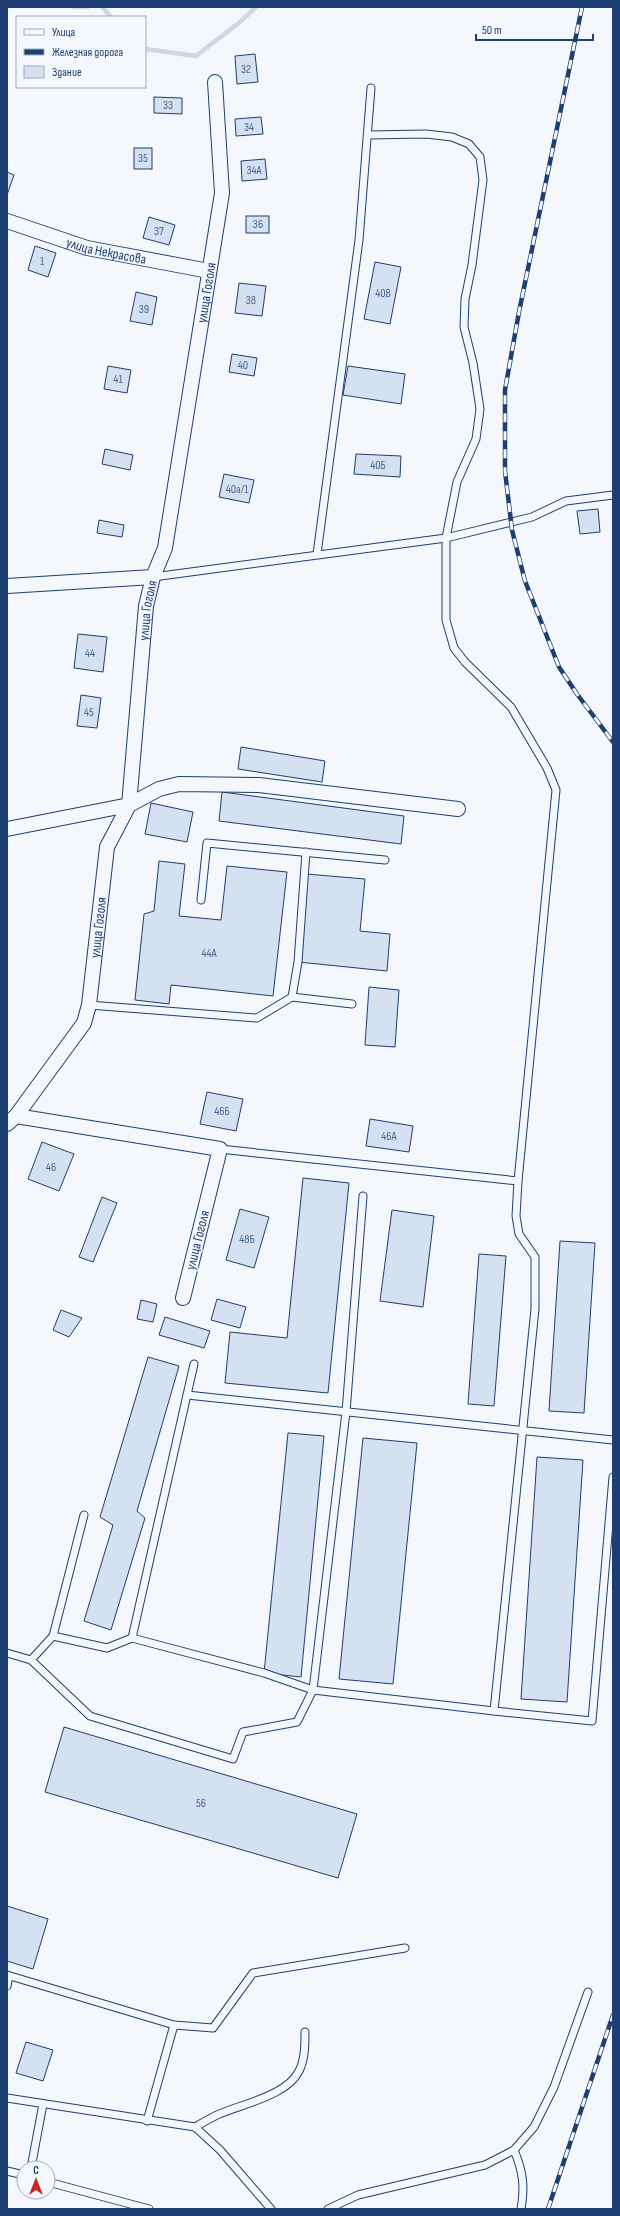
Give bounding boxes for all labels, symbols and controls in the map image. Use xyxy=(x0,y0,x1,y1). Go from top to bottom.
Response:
legend xyxy=(16,16,146,88)
scale bar xyxy=(476,16,593,42)
text: 50 m xyxy=(482,23,502,38)
text: Улица xyxy=(52,25,76,40)
text: Железная дорога xyxy=(52,45,124,60)
house number: 32 xyxy=(241,62,251,77)
text: Здание xyxy=(52,65,82,80)
house number: 33 xyxy=(163,98,173,113)
house number: 34 xyxy=(244,120,254,135)
house number: 35 xyxy=(138,151,148,166)
house number: 34А xyxy=(246,163,262,178)
house number: 36 xyxy=(253,217,263,232)
house number: 37 xyxy=(154,224,164,239)
street label: улица Некрасова xyxy=(64,234,148,268)
house number: 1 xyxy=(40,254,45,269)
street label: улица Гоголя xyxy=(193,261,220,324)
house number: 40В xyxy=(375,286,391,301)
house number: 38 xyxy=(246,293,256,308)
house number: 39 xyxy=(139,302,149,317)
house number: 40 xyxy=(238,358,248,373)
house number: 41 xyxy=(113,372,123,387)
house number: 40Б xyxy=(370,458,386,473)
house number: 40а/1 xyxy=(226,482,249,497)
street label: улица Гоголя xyxy=(135,578,161,641)
house number: 44 xyxy=(85,646,95,661)
house number: 45 xyxy=(84,705,94,720)
street label: улица Гоголя xyxy=(86,896,110,959)
house number: 44А xyxy=(201,946,217,961)
house number: 46Б xyxy=(214,1104,230,1119)
house number: 46А xyxy=(381,1129,398,1144)
house number: 46 xyxy=(46,1160,56,1175)
street label: улица Гоголя xyxy=(182,1209,213,1272)
house number: 48Б xyxy=(239,1232,255,1247)
house number: 56 xyxy=(196,1796,206,1811)
north arrow xyxy=(16,2160,56,2200)
text: С xyxy=(33,2164,39,2177)

